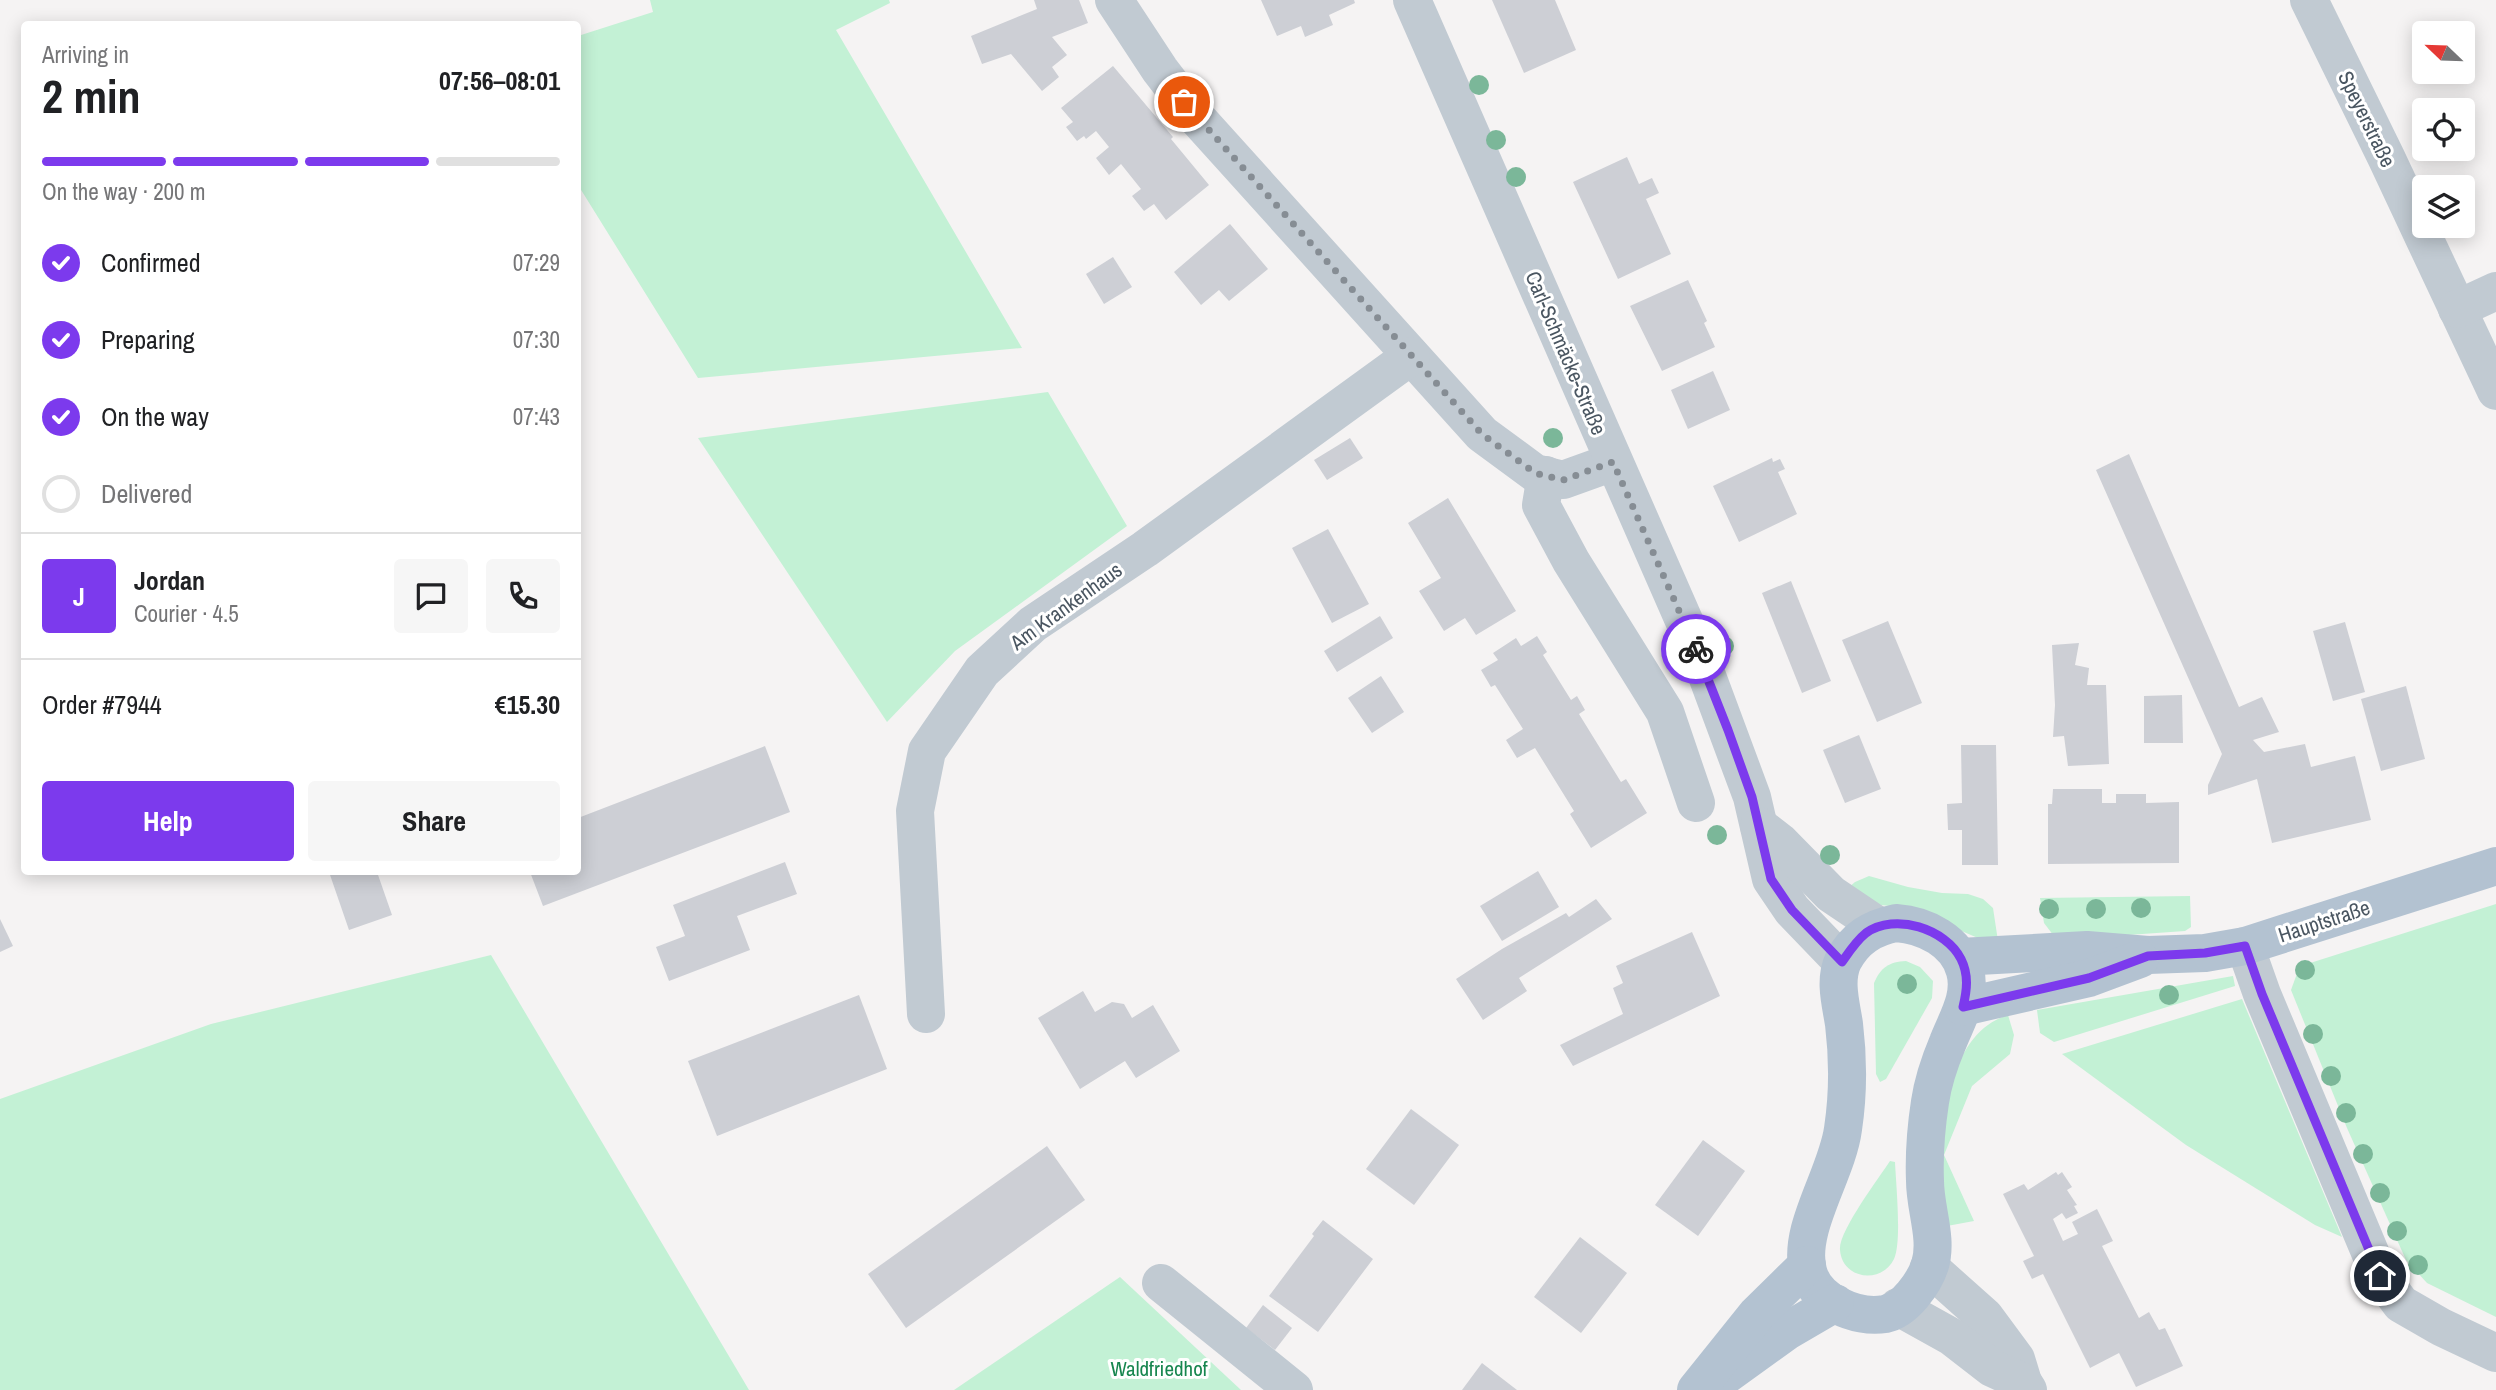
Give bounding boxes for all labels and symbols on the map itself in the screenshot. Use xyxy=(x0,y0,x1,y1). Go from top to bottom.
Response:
north arrow xyxy=(2412,21,2474,84)
street label: Speyerstraße xyxy=(2331,66,2403,172)
pin xyxy=(1154,72,1214,132)
street label: Carl-Schmäcke-Straße xyxy=(1518,267,1614,439)
street label: Am Krankenhaus xyxy=(1003,555,1128,657)
courier xyxy=(1661,614,1731,684)
street label: Hauptstraße xyxy=(2274,893,2374,949)
pin xyxy=(2350,1246,2410,1306)
park label: Waldfriedhof xyxy=(1111,1354,1208,1383)

